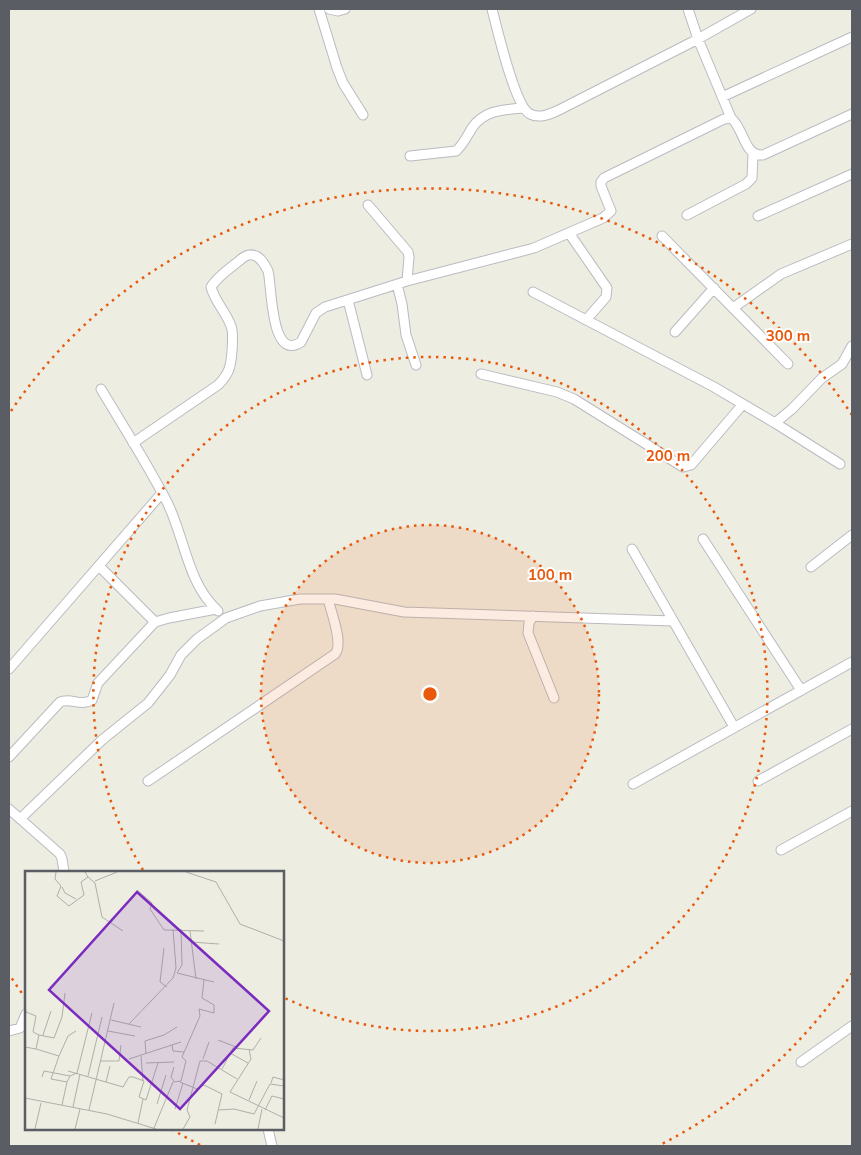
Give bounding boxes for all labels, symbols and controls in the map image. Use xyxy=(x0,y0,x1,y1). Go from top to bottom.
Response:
text: 300 m xyxy=(766,326,810,345)
text: 200 m xyxy=(646,446,690,465)
text: 100 m xyxy=(528,565,572,584)
centre of rings xyxy=(421,685,439,703)
inset map xyxy=(25,871,284,1130)

